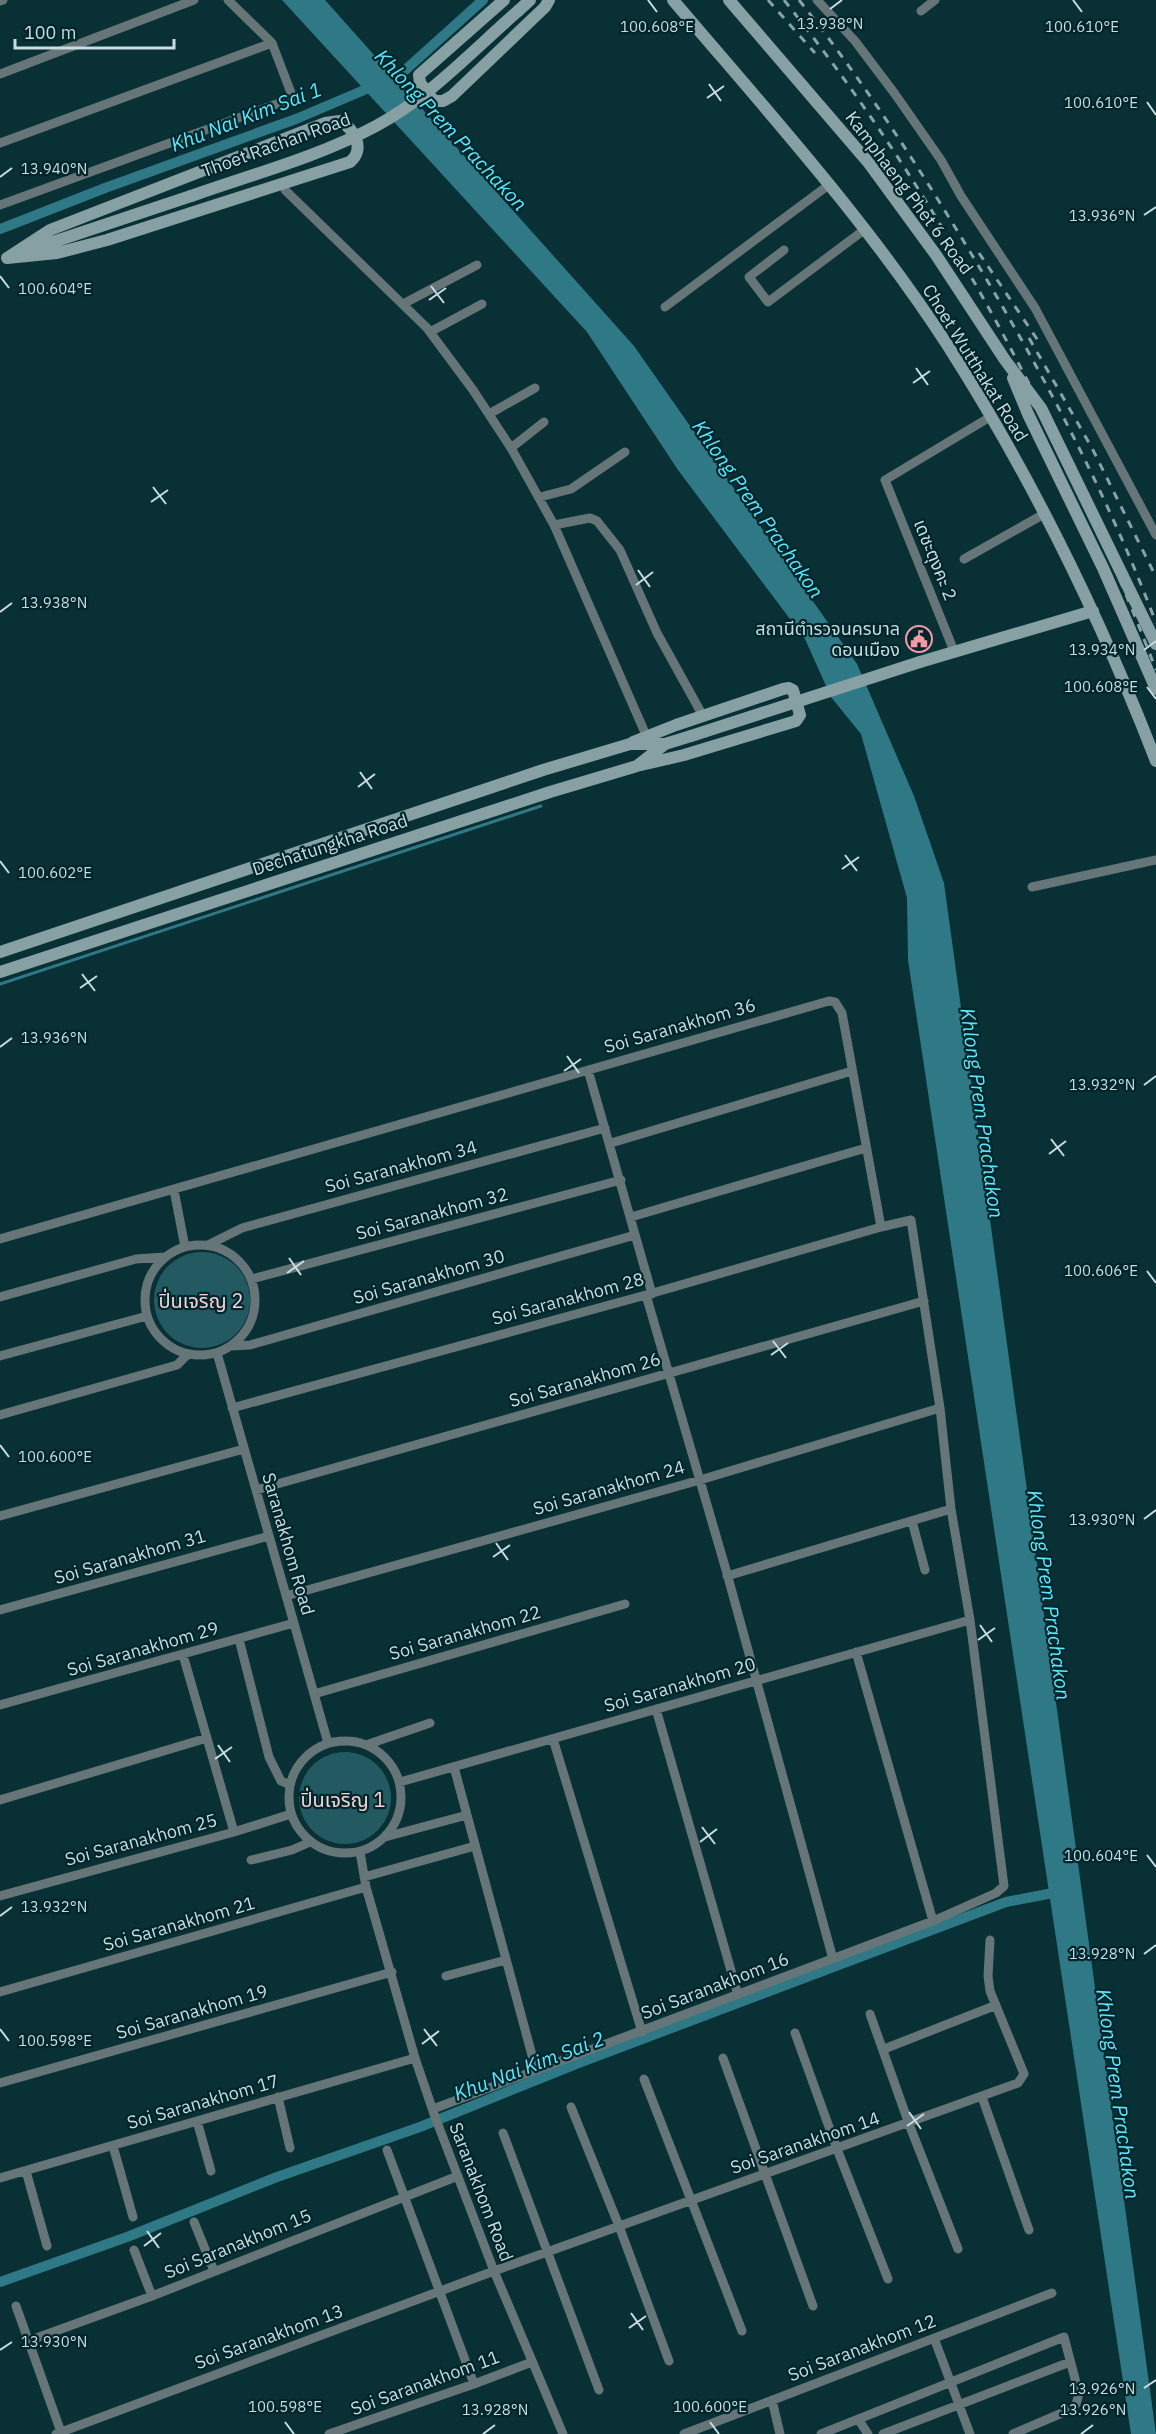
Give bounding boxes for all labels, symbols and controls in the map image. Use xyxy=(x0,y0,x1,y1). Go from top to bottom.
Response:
scale bar xyxy=(15,12,174,50)
text: 13.938°N xyxy=(797,14,863,33)
text: 100.608°E xyxy=(620,17,694,36)
text: 100.610°E xyxy=(1045,17,1119,36)
text: 100 m xyxy=(24,21,76,44)
water label: Khlong Prem Prachakon xyxy=(369,43,534,216)
water label: Khu Nai Kim Sai 1 xyxy=(167,75,325,158)
text: 100.610°E xyxy=(1064,93,1138,112)
street label: Kamphaeng Phet 6 Road xyxy=(840,106,978,279)
street label: Thoet Rachan Road xyxy=(198,107,353,182)
text: 13.940°N xyxy=(21,159,87,178)
text: 13.936°N xyxy=(1069,206,1135,225)
text: 100.604°E xyxy=(18,279,92,298)
street label: Choet Wutthakat Road xyxy=(918,280,1033,446)
water label: Khlong Prem Prachakon xyxy=(687,414,830,603)
street label: เดชะตุงคะ 2 xyxy=(909,516,962,604)
text: 13.938°N xyxy=(21,593,87,612)
place label: สถานีตำรวจนครบาล ดอนเมือง xyxy=(755,617,900,661)
public building icon: สถานีตำรวจนครบาล ดอนเมือง xyxy=(904,624,934,654)
text: 13.934°N xyxy=(1069,640,1135,659)
text: 100.608°E xyxy=(1064,677,1138,696)
street label: Dechatungkha Road xyxy=(249,809,410,881)
text: 100.602°E xyxy=(18,863,92,882)
street label: Soi Saranakhom 36 xyxy=(601,993,758,1058)
water label: Khlong Prem Prachakon xyxy=(954,1006,1011,1220)
text: 13.936°N xyxy=(21,1028,87,1047)
text: 13.932°N xyxy=(1069,1075,1135,1094)
street label: Soi Saranakhom 34 xyxy=(322,1135,480,1198)
street label: Soi Saranakhom 32 xyxy=(353,1182,511,1245)
street label: Soi Saranakhom 30 xyxy=(350,1244,507,1309)
text: 100.606°E xyxy=(1064,1261,1138,1280)
street label: Soi Saranakhom 28 xyxy=(489,1267,647,1330)
district label: ปิ่นเจริญ 2 xyxy=(159,1287,243,1314)
street label: Soi Saranakhom 26 xyxy=(506,1347,663,1412)
text: 100.600°E xyxy=(18,1447,92,1466)
street label: Soi Saranakhom 24 xyxy=(530,1455,688,1520)
street label: Saranakhom Road xyxy=(257,1470,320,1618)
water label: Khlong Prem Prachakon xyxy=(1021,1488,1078,1702)
text: 13.930°N xyxy=(1069,1510,1135,1529)
street label: Soi Saranakhom 31 xyxy=(51,1524,208,1589)
street label: Soi Saranakhom 22 xyxy=(386,1600,543,1665)
street label: Soi Saranakhom 29 xyxy=(64,1616,221,1681)
street label: Soi Saranakhom 20 xyxy=(601,1652,758,1717)
district label: ปิ่นเจริญ 1 xyxy=(301,1786,385,1813)
street label: Soi Saranakhom 25 xyxy=(62,1808,220,1871)
text: 100.604°E xyxy=(1064,1846,1138,1865)
street label: Soi Saranakhom 21 xyxy=(100,1891,257,1956)
text: 13.932°N xyxy=(21,1897,87,1916)
text: 13.928°N xyxy=(1069,1944,1135,1963)
street label: Soi Saranakhom 16 xyxy=(638,1947,792,2024)
street label: Soi Saranakhom 19 xyxy=(113,1979,270,2044)
water label: Khlong Prem Prachakon xyxy=(1090,1987,1147,2201)
water label: Khu Nai Kim Sai 2 xyxy=(450,2024,608,2107)
text: 100.598°E xyxy=(18,2031,92,2050)
street label: Soi Saranakhom 17 xyxy=(124,2069,281,2134)
street label: Soi Saranakhom 14 xyxy=(727,2106,883,2179)
street label: Saranakhom Road xyxy=(444,2119,519,2265)
street label: Soi Saranakhom 15 xyxy=(161,2204,315,2284)
street label: Soi Saranakhom 13 xyxy=(191,2299,346,2374)
street label: Soi Saranakhom 12 xyxy=(785,2309,939,2386)
text: 13.930°N xyxy=(21,2332,87,2351)
street label: Soi Saranakhom 11 xyxy=(347,2345,502,2420)
text: 13.926°N xyxy=(1069,2379,1135,2398)
text: 100.598°E xyxy=(248,2397,322,2416)
text: 100.600°E xyxy=(673,2397,747,2416)
text: 13.928°N xyxy=(462,2400,528,2419)
text: 13.926°N xyxy=(1060,2400,1126,2419)

